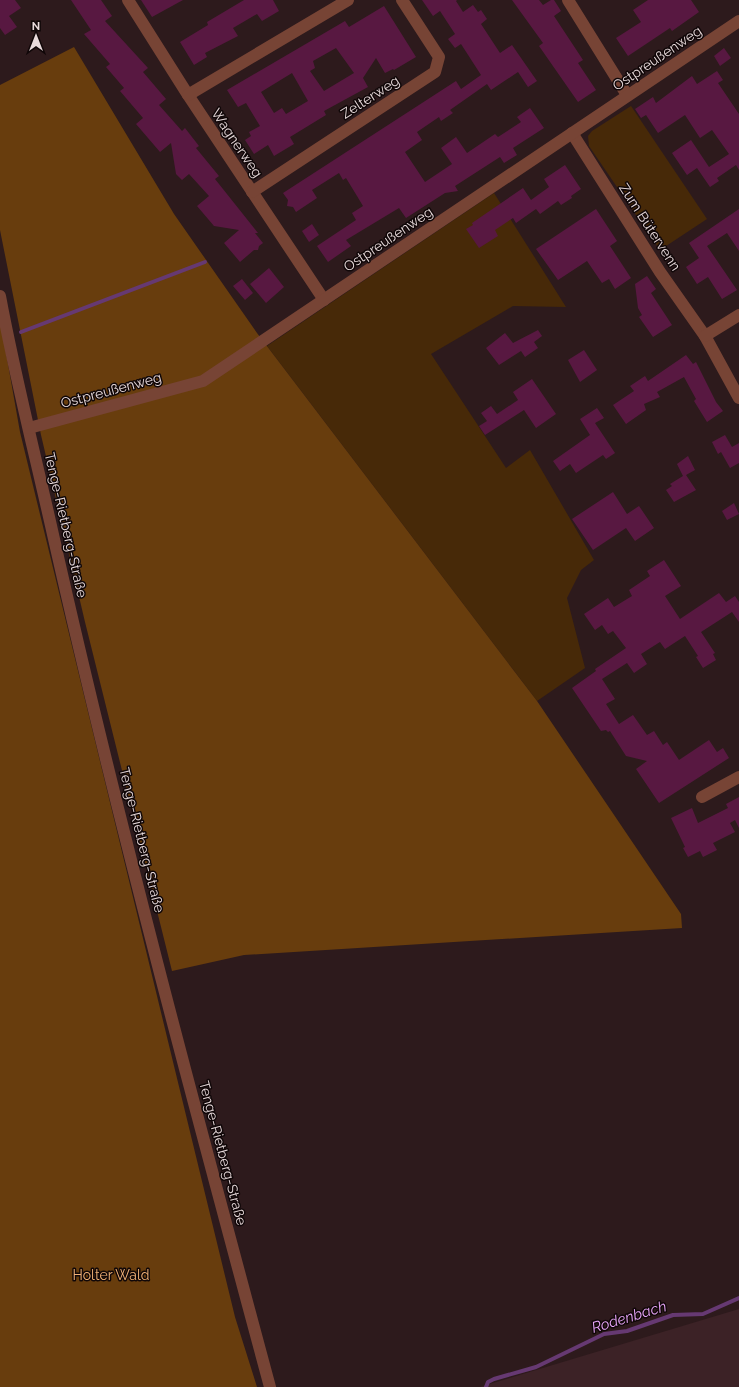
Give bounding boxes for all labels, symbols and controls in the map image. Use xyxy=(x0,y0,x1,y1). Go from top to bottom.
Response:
north arrow xyxy=(16,16,56,56)
text: N xyxy=(32,20,40,33)
street label: Ostpreußenweg xyxy=(610,22,704,94)
street label: Zelterweg xyxy=(338,72,402,122)
street label: Wagnerweg xyxy=(208,106,266,180)
street label: Zum Bütervenn xyxy=(616,181,684,273)
street label: Ostpreußenweg xyxy=(341,203,435,275)
street label: Ostpreußenweg xyxy=(59,369,163,411)
street label: Tenge-Rietberg-Straße xyxy=(41,451,91,599)
street label: Tenge-Rietberg-Straße xyxy=(116,766,168,914)
street label: Tenge-Rietberg-Straße xyxy=(196,1079,250,1227)
park label: Holter Wald xyxy=(73,1267,149,1283)
water label: Rodenbach xyxy=(589,1297,669,1337)

